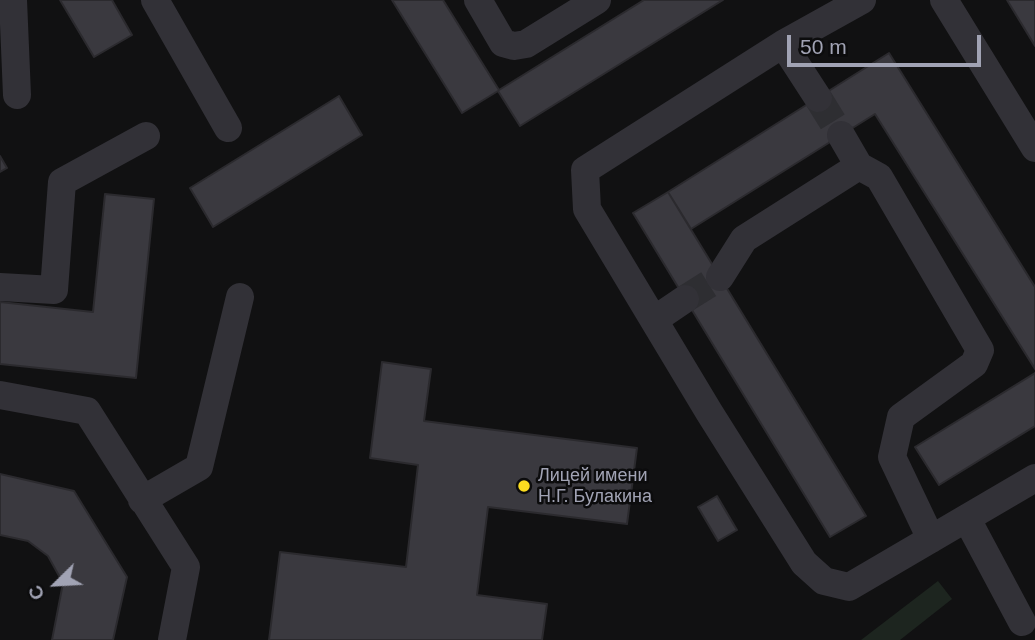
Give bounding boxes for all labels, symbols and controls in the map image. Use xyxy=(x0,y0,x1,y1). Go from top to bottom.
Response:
scale bar xyxy=(790,21,984,65)
text: 50 m xyxy=(800,35,847,58)
place label: Лицей имени Н.Г. Булакина xyxy=(538,465,652,508)
marker: Лицей имени Н.Г. Булакина xyxy=(516,478,532,494)
north arrow xyxy=(21,549,91,619)
text: С xyxy=(24,582,49,603)

